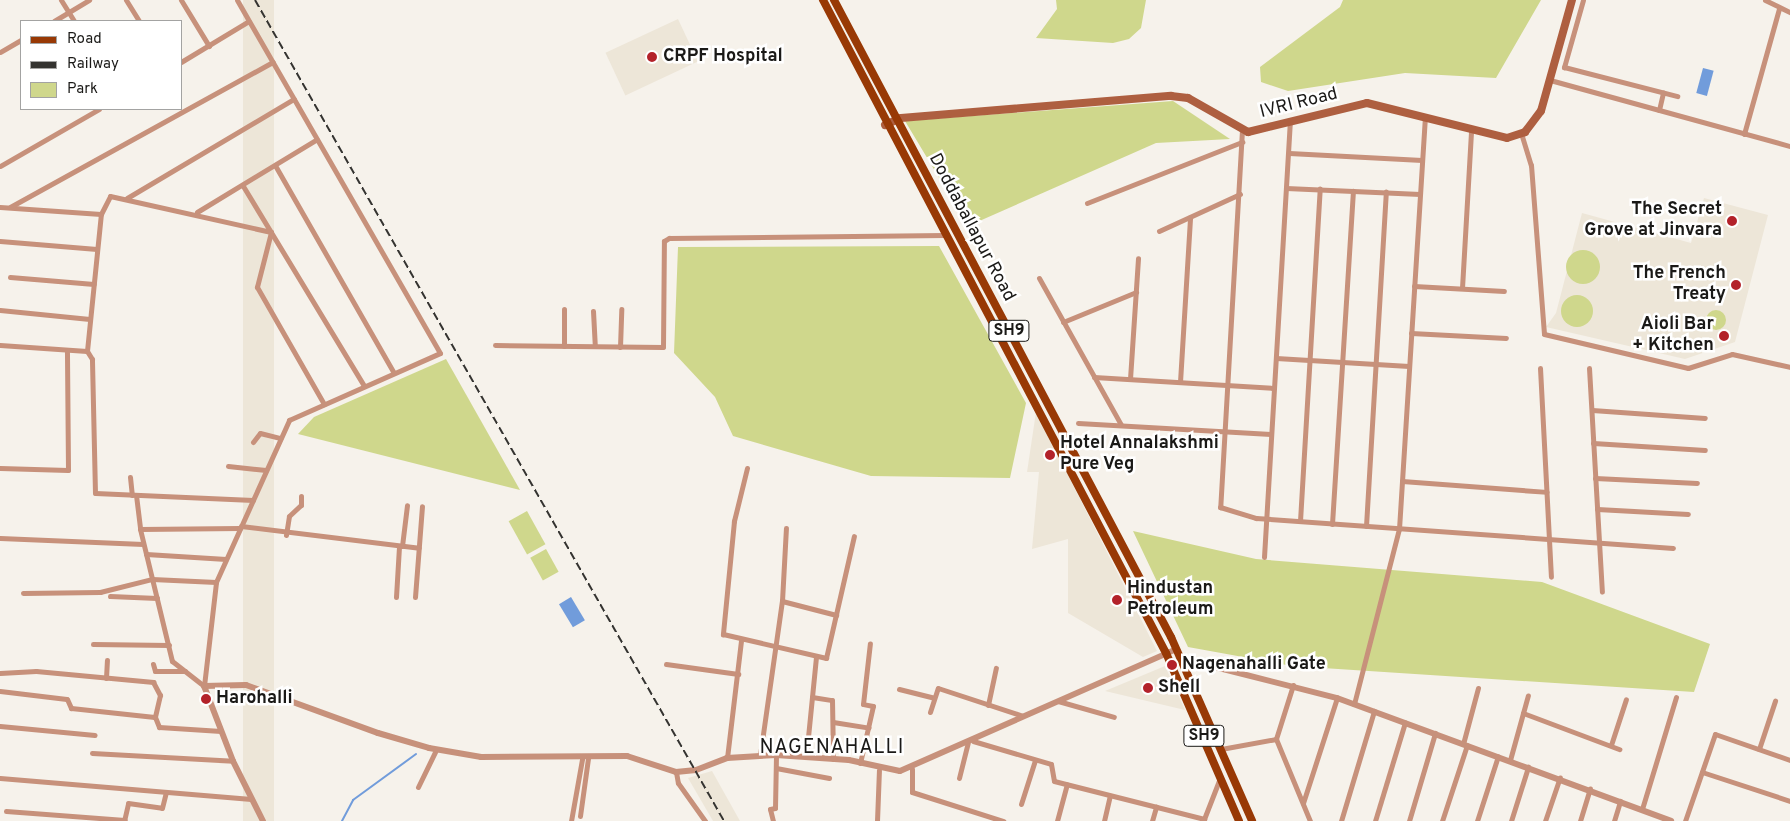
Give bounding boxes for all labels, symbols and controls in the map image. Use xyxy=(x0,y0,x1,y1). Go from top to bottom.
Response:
legend xyxy=(20,20,182,110)
text: Road xyxy=(67,30,102,49)
place label: CRPF Hospital xyxy=(663,46,783,68)
marker: CRPF Hospital xyxy=(645,50,659,64)
text: Railway xyxy=(67,55,119,74)
text: Park xyxy=(67,80,98,99)
street label: IVRI Road xyxy=(1258,84,1340,124)
street label: Doddaballapur Road xyxy=(923,150,1019,306)
place label: The Secret Grove at Jinvara xyxy=(1584,200,1722,242)
marker: The Secret Grove at Jinvara xyxy=(1726,215,1738,227)
place label: The French Treaty xyxy=(1633,264,1726,306)
marker: The French Treaty xyxy=(1730,279,1742,291)
place label: Aioli Bar + Kitchen xyxy=(1632,315,1714,358)
road number: SH9 xyxy=(988,318,1030,344)
marker: Aioli Bar + Kitchen xyxy=(1718,330,1730,342)
place label: Hotel Annalakshmi Pure Veg xyxy=(1060,434,1220,476)
marker: Hotel Annalakshmi Pure Veg xyxy=(1044,449,1056,461)
place label: Hindustan Petroleum xyxy=(1127,579,1213,622)
marker: Hindustan Petroleum xyxy=(1111,594,1123,606)
place label: Nagenahalli Gate xyxy=(1182,654,1326,676)
marker: Nagenahalli Gate xyxy=(1166,659,1178,671)
place label: Shell xyxy=(1158,677,1200,699)
marker: Shell xyxy=(1142,682,1154,694)
place label: Harohalli xyxy=(216,688,293,710)
marker: Harohalli xyxy=(200,693,212,705)
road number: SH9 xyxy=(1183,722,1225,749)
district label: NAGENAHALLI xyxy=(758,736,906,760)

